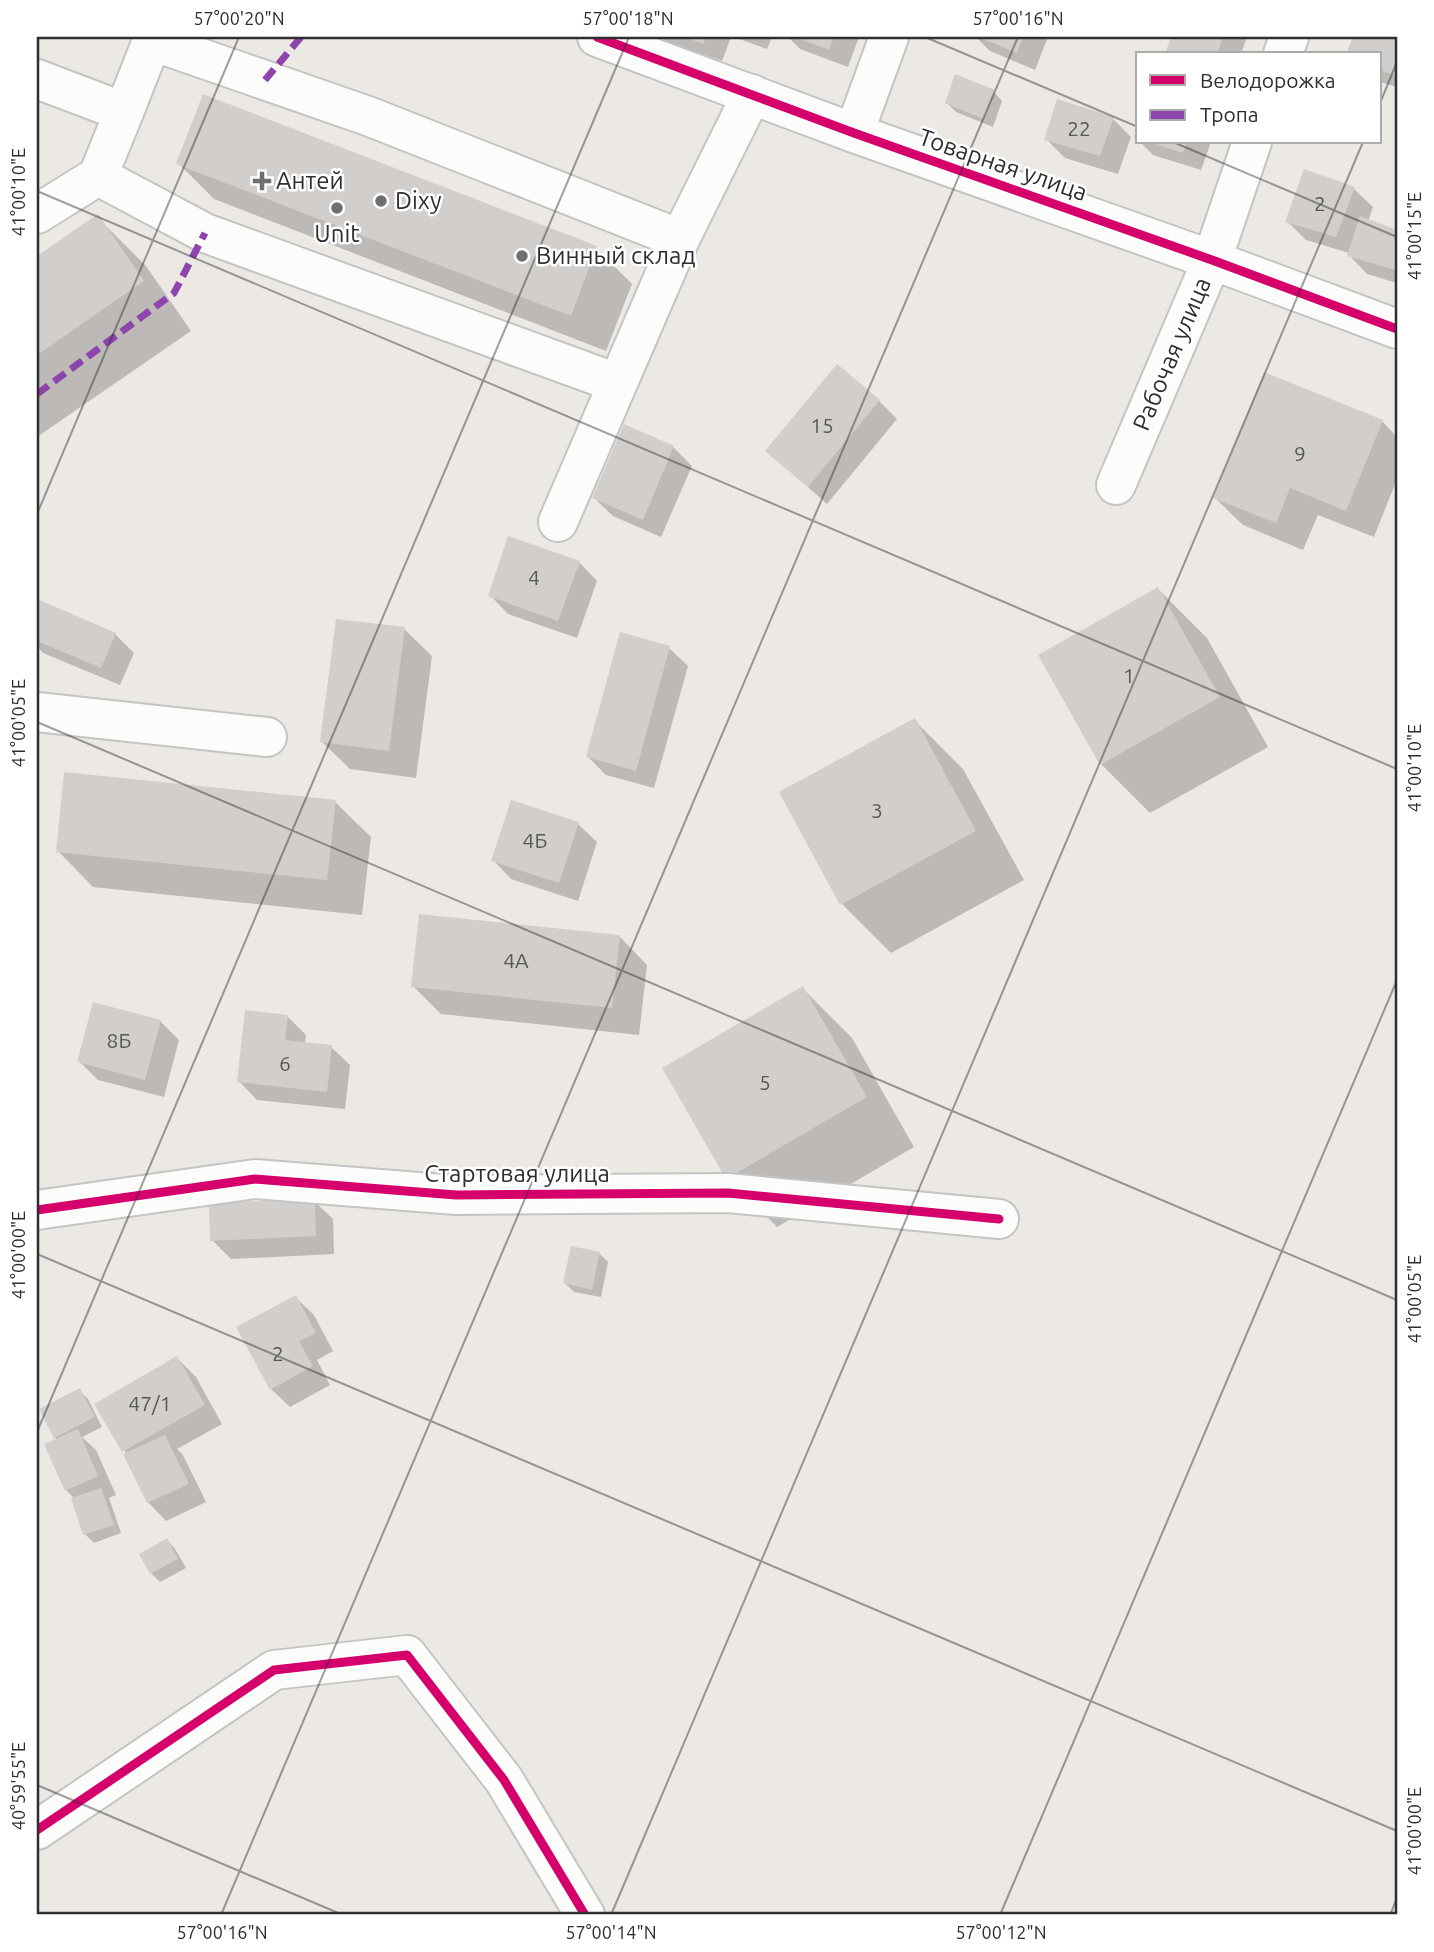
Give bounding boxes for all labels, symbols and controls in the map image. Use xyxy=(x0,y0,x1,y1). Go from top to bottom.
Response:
text: 57°00'20"N xyxy=(193,8,285,28)
text: 57°00'18"N xyxy=(582,8,674,28)
text: 57°00'16"N xyxy=(972,8,1064,28)
legend xyxy=(1136,52,1382,144)
text: Велодорожка xyxy=(1200,68,1336,92)
text: Тропа xyxy=(1200,102,1259,126)
house number: 22 xyxy=(1067,116,1091,140)
street label: Товарная улица xyxy=(915,123,1091,206)
text: 41°00'10"E xyxy=(8,148,28,236)
place label: Антей xyxy=(276,167,344,194)
marker: Антей xyxy=(254,173,270,189)
place label: Dixy xyxy=(395,187,442,214)
house number: 2 xyxy=(1314,191,1326,215)
text: 41°00'15"E xyxy=(1404,192,1424,280)
marker: Dixy xyxy=(373,193,389,209)
marker: Unit xyxy=(329,200,345,216)
place label: Unit xyxy=(314,220,360,247)
place label: Винный склад xyxy=(536,242,696,269)
marker: Винный склад xyxy=(514,248,530,264)
street label: Рабочая улица xyxy=(1127,273,1216,434)
house number: 15 xyxy=(810,413,834,437)
house number: 9 xyxy=(1294,441,1306,465)
house number: 4 xyxy=(528,565,540,589)
house number: 1 xyxy=(1123,663,1135,687)
text: 41°00'05"E xyxy=(8,679,28,767)
text: 41°00'10"E xyxy=(1404,724,1424,812)
house number: 3 xyxy=(871,798,883,822)
house number: 4Б xyxy=(523,828,547,852)
house number: 4А xyxy=(503,948,529,972)
house number: 8Б xyxy=(107,1028,131,1052)
house number: 6 xyxy=(279,1051,291,1075)
house number: 5 xyxy=(759,1070,771,1094)
street label: Стартовая улица xyxy=(424,1160,610,1187)
text: 41°00'00"E xyxy=(8,1211,28,1299)
text: 41°00'05"E xyxy=(1404,1255,1424,1343)
house number: 2 xyxy=(272,1341,284,1365)
house number: 47/1 xyxy=(128,1391,172,1415)
text: 40°59'55"E xyxy=(8,1742,28,1830)
text: 41°00'00"E xyxy=(1404,1787,1424,1875)
text: 57°00'16"N xyxy=(176,1922,268,1942)
text: 57°00'14"N xyxy=(565,1922,657,1942)
text: 57°00'12"N xyxy=(955,1922,1047,1942)

